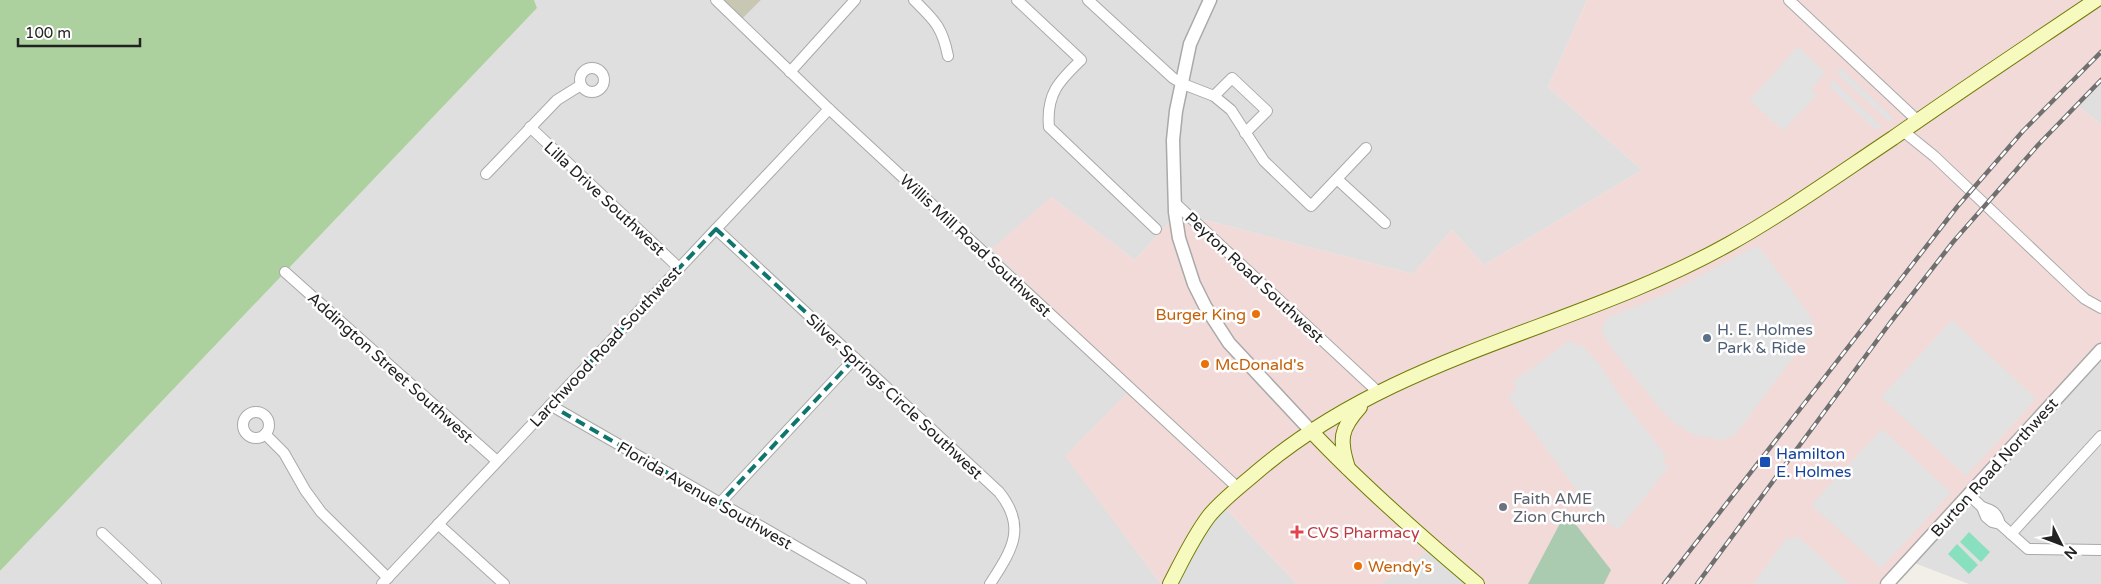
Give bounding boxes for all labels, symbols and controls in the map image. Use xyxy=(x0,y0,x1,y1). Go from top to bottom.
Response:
scale bar xyxy=(18,15,140,47)
text: 100 m xyxy=(25,24,71,42)
street label: Lilla Drive Southwest xyxy=(540,137,669,260)
street label: Willis Mill Road Southwest xyxy=(895,170,1055,321)
street label: Peyton Road Southwest xyxy=(1181,208,1328,347)
street label: Larchwood Road Southwest xyxy=(526,262,686,431)
street label: Addington Street Southwest xyxy=(304,288,477,447)
place label: Burger King xyxy=(1155,305,1246,325)
marker: Burger King xyxy=(1250,308,1262,320)
street label: Silver Springs Circle Southwest xyxy=(802,310,987,484)
place label: H. E. Holmes Park & Ride xyxy=(1717,320,1813,358)
marker: H. E. Holmes Park & Ride xyxy=(1701,332,1713,344)
place label: McDonald's xyxy=(1215,355,1304,375)
marker: McDonald's xyxy=(1199,358,1211,370)
street label: Burton Road Northwest xyxy=(1927,394,2063,541)
street label: Florida Avenue Southwest xyxy=(614,438,795,554)
place label: Hamilton E. Holmes xyxy=(1776,444,1852,482)
marker: Hamilton E. Holmes xyxy=(1758,455,1772,469)
place label: Faith AME Zion Church xyxy=(1513,489,1606,527)
marker: Faith AME Zion Church xyxy=(1497,501,1509,513)
north arrow xyxy=(2036,519,2086,569)
place label: CVS Pharmacy xyxy=(1307,523,1420,543)
marker: CVS Pharmacy xyxy=(1291,526,1303,538)
text: N xyxy=(2060,542,2080,562)
place label: Wendy's xyxy=(1368,557,1432,577)
marker: Wendy's xyxy=(1352,560,1364,572)

